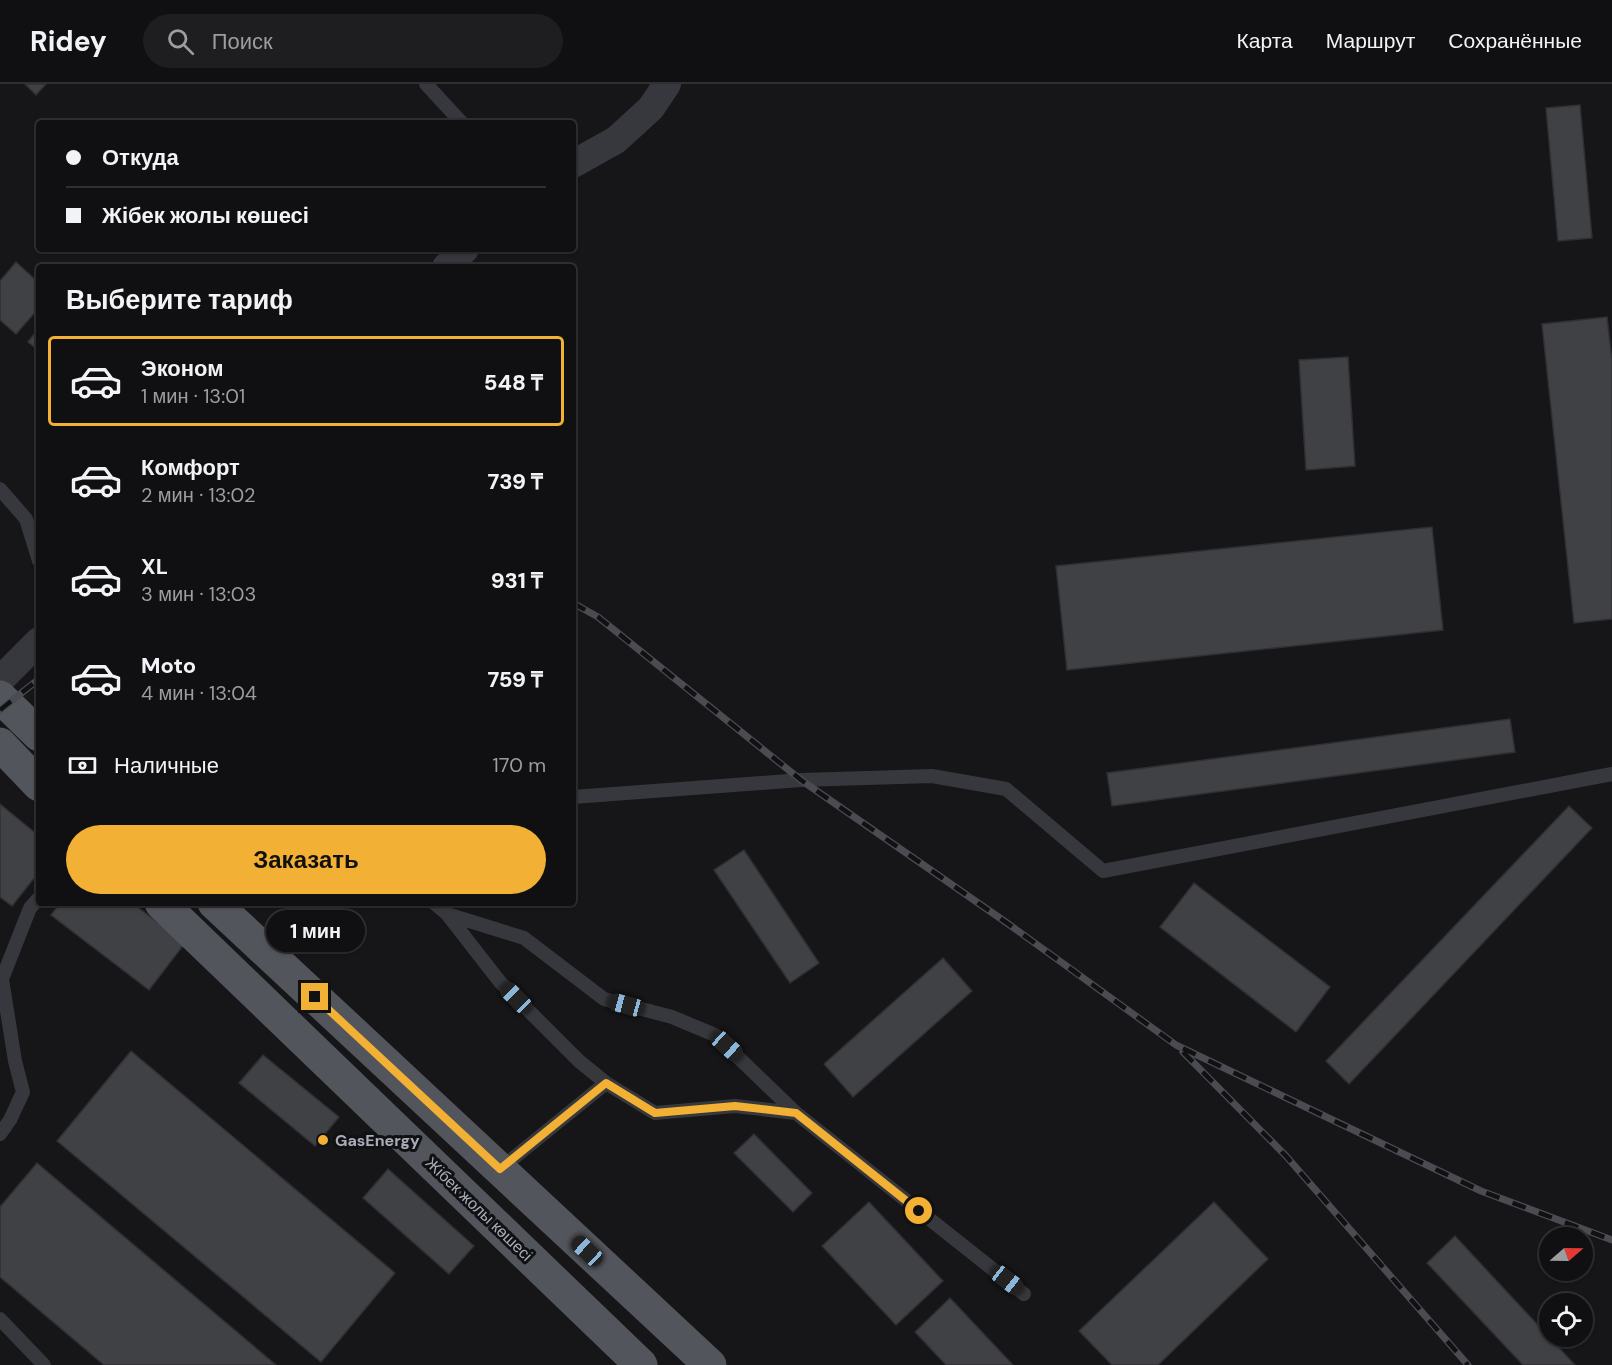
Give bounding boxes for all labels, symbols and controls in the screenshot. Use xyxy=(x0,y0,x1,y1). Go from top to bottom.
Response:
search box xyxy=(143,14,563,68)
text: Ridey xyxy=(30,23,107,60)
icon: search xyxy=(164,25,197,58)
text: Поиск xyxy=(212,27,273,56)
text: Карта xyxy=(1237,27,1293,55)
text: Маршрут xyxy=(1326,27,1415,55)
text: Сохранённые xyxy=(1448,27,1582,55)
text: Откуда xyxy=(102,143,179,172)
text: Жібек жолы көшесі xyxy=(102,201,309,230)
text: Выберите тариф xyxy=(66,282,293,317)
icon: car xyxy=(69,354,123,408)
text: Эконом xyxy=(141,354,224,383)
text: 548 ₸ xyxy=(484,368,543,397)
text: 1 мин · 13:01 xyxy=(141,383,245,409)
icon: car xyxy=(69,453,123,507)
text: Комфорт xyxy=(141,453,240,482)
text: 739 ₸ xyxy=(488,467,543,496)
text: 2 мин · 13:02 xyxy=(141,482,256,508)
icon: car xyxy=(69,552,123,606)
text: XL xyxy=(141,552,168,581)
text: 931 ₸ xyxy=(491,566,543,595)
text: 3 мин · 13:03 xyxy=(141,581,256,607)
icon: car xyxy=(69,651,123,705)
text: Moto xyxy=(141,651,196,680)
text: 759 ₸ xyxy=(487,665,543,694)
text: 4 мин · 13:04 xyxy=(141,680,257,706)
icon: cash xyxy=(66,749,99,782)
text: Наличные xyxy=(114,751,219,780)
text: 170 m xyxy=(493,752,546,778)
button: Заказать xyxy=(66,825,546,894)
callout: 1 мин xyxy=(266,910,364,952)
text: 1 мин xyxy=(290,918,341,944)
car xyxy=(497,979,535,1017)
route end xyxy=(301,983,328,1010)
car xyxy=(606,992,646,1018)
car xyxy=(708,1027,746,1065)
place label: GasEnergy xyxy=(335,1130,420,1151)
marker: GasEnergy xyxy=(316,1133,330,1147)
street label: Жібек жолы көшесі xyxy=(421,1152,537,1266)
route start xyxy=(905,1197,932,1224)
north arrow xyxy=(1539,1227,1593,1281)
map controls xyxy=(1539,1227,1593,1347)
car xyxy=(568,1232,606,1270)
car xyxy=(987,1262,1027,1298)
button: locate xyxy=(1539,1293,1593,1347)

